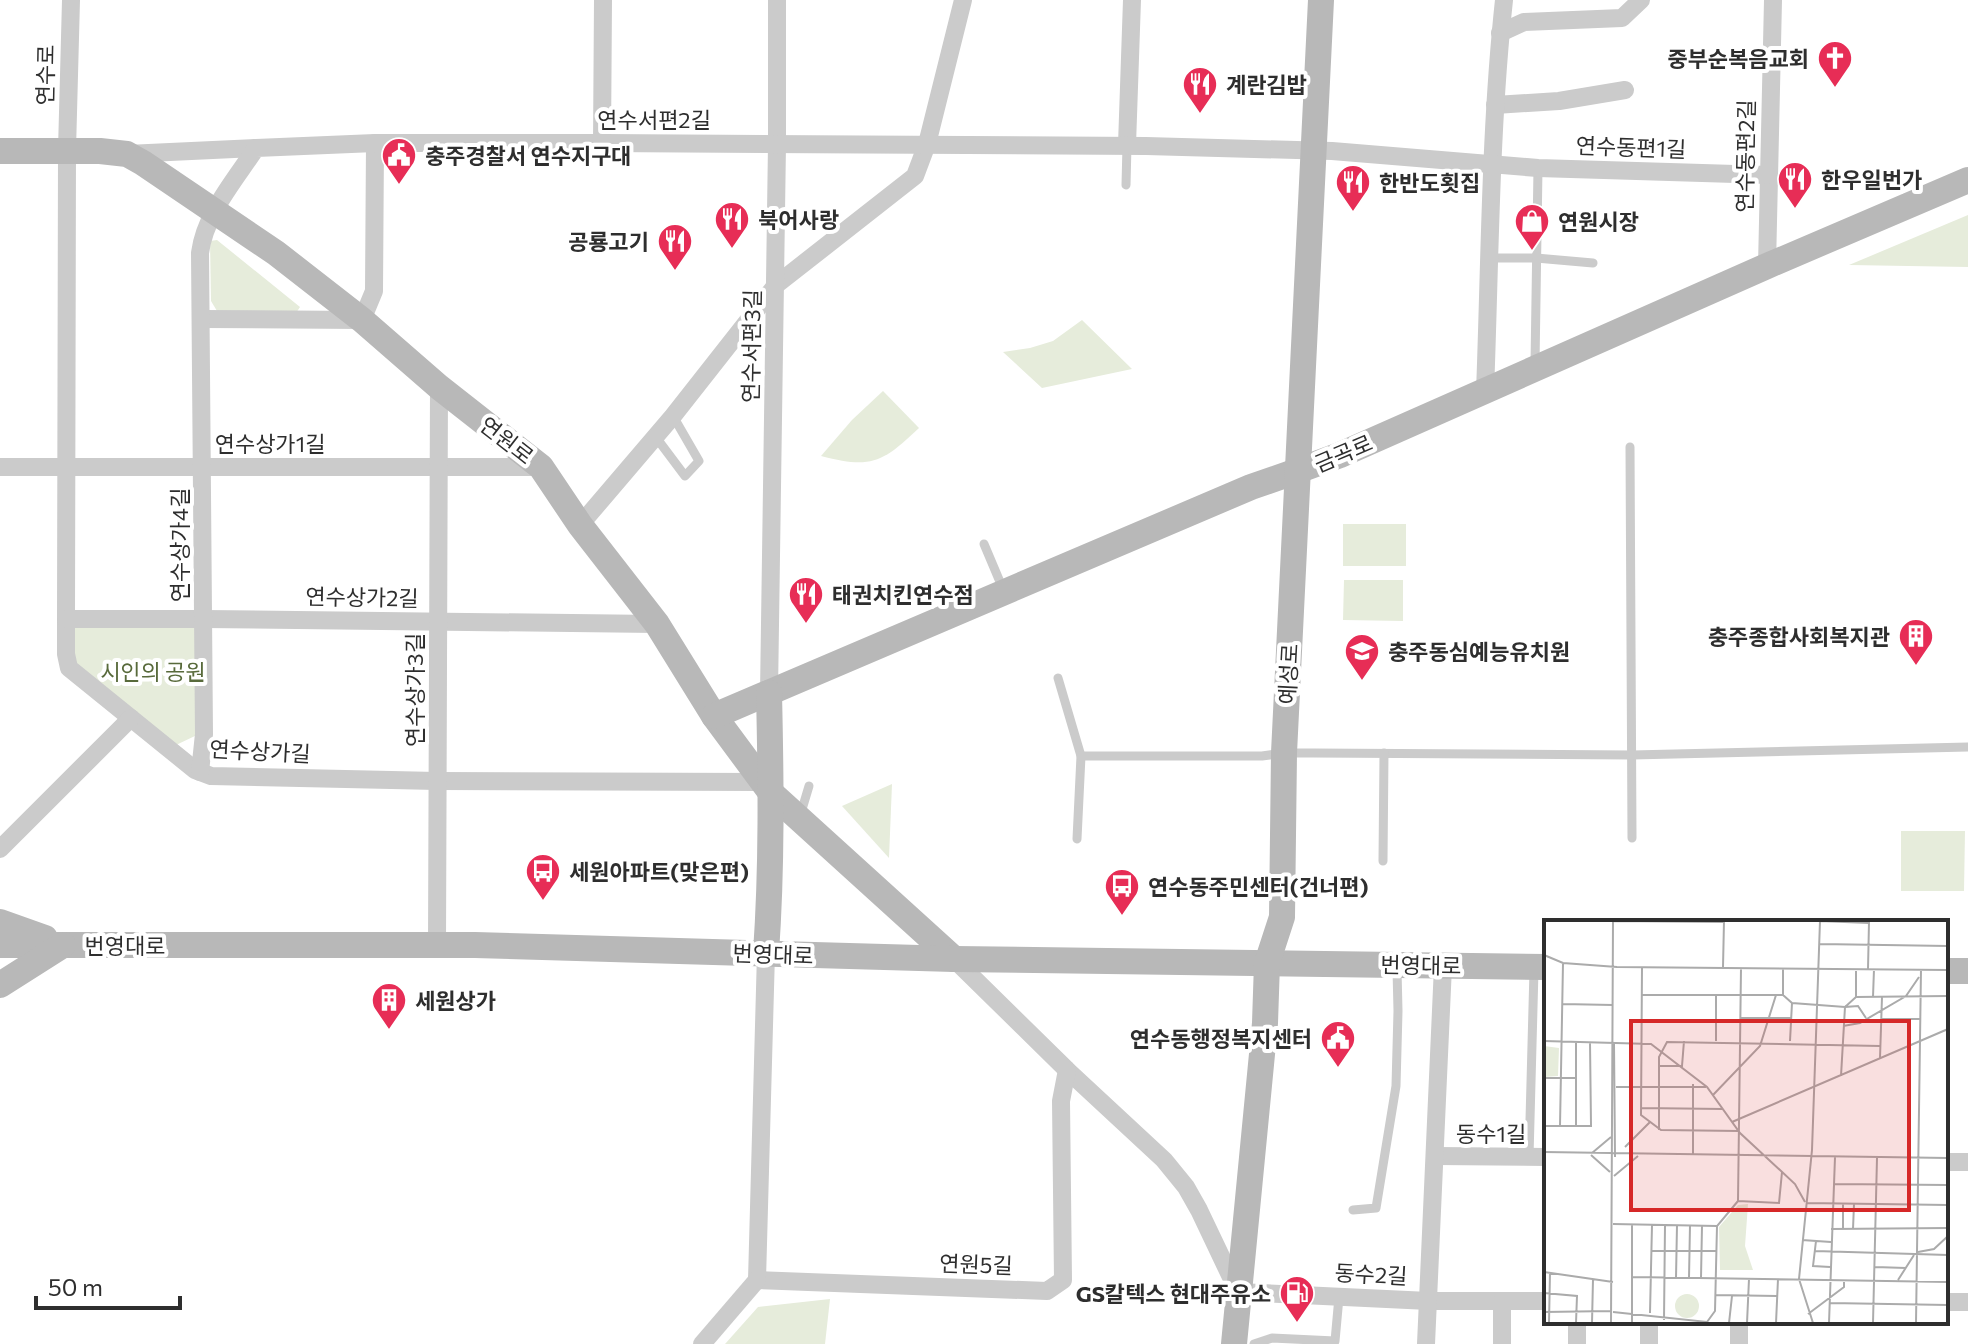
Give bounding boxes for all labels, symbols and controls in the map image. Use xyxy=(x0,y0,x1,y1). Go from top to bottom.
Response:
church icon: 중부순복음교회 xyxy=(1816,39,1854,89)
street label: 연수로 xyxy=(31,44,59,106)
place label: 중부순복음교회 xyxy=(1667,45,1809,72)
restaurant icon: 계란김밥 xyxy=(1181,65,1219,115)
place label: 계란김밥 xyxy=(1226,71,1307,98)
street label: 연수동편2길 xyxy=(1731,99,1759,213)
street label: 연수서편2길 xyxy=(597,106,711,133)
street label: 연수동편1길 xyxy=(1575,132,1687,162)
public building icon: 충주경찰서 연수지구대 xyxy=(380,136,418,186)
place label: 충주경찰서 연수지구대 xyxy=(425,142,632,169)
restaurant icon: 한우일번가 xyxy=(1776,160,1814,210)
restaurant icon: 한반도횟집 xyxy=(1334,163,1372,213)
place label: 한우일번가 xyxy=(1821,166,1922,193)
place label: 한반도횟집 xyxy=(1379,169,1480,196)
restaurant icon: 북어사랑 xyxy=(713,200,751,250)
shop icon: 연원시장 xyxy=(1513,202,1551,252)
place label: 북어사랑 xyxy=(758,206,839,233)
place label: 연원시장 xyxy=(1558,208,1639,235)
restaurant icon: 공룡고기 xyxy=(656,222,694,272)
place label: 공룡고기 xyxy=(568,228,649,255)
street label: 연수서편3길 xyxy=(737,289,765,403)
street label: 연원로 xyxy=(475,411,539,469)
street label: 금곡로 xyxy=(1310,429,1376,477)
street label: 연수상가1길 xyxy=(215,430,325,457)
street label: 연수상가4길 xyxy=(166,488,193,602)
restaurant icon: 태권치킨연수점 xyxy=(787,575,825,625)
place label: 태권치킨연수점 xyxy=(832,581,974,608)
street label: 연수상가2길 xyxy=(305,583,419,611)
building icon: 충주종합사회복지관 xyxy=(1897,617,1935,667)
place label: 충주종합사회복지관 xyxy=(1708,623,1890,650)
school or university icon: 충주동심예능유치원 xyxy=(1343,632,1381,682)
street label: 연수상가3길 xyxy=(401,633,428,747)
place label: 충주동심예능유치원 xyxy=(1388,638,1570,665)
street label: 예성로 xyxy=(1273,643,1303,705)
park label: 시인의 공원 xyxy=(100,658,206,685)
street label: 연수상가길 xyxy=(209,735,311,767)
bus stop icon: 세원아파트(맞은편) xyxy=(524,852,562,902)
place label: 세원아파트(맞은편) xyxy=(569,858,749,885)
bus stop icon: 연수동주민센터(건너편) xyxy=(1103,867,1141,917)
place label: 연수동주민센터(건너편) xyxy=(1148,873,1369,900)
inset map xyxy=(1544,920,1948,1324)
street label: 번영대로 xyxy=(85,932,165,959)
street label: 번영대로 xyxy=(732,939,814,969)
street label: 번영대로 xyxy=(1380,951,1462,979)
building icon: 세원상가 xyxy=(370,981,408,1031)
place label: 세원상가 xyxy=(415,987,496,1014)
public building icon: 연수동행정복지센터 xyxy=(1319,1019,1357,1069)
place label: 연수동행정복지센터 xyxy=(1130,1025,1312,1052)
street label: 동수1길 xyxy=(1456,1120,1526,1147)
street label: 연원5길 xyxy=(939,1249,1013,1279)
street label: 동수2길 xyxy=(1334,1259,1408,1289)
scale bar xyxy=(36,1260,180,1310)
text: 50 m xyxy=(48,1272,103,1301)
fuel station icon: GS칼텍스 현대주유소 xyxy=(1278,1274,1316,1324)
place label: GS칼텍스 현대주유소 xyxy=(1076,1280,1271,1307)

